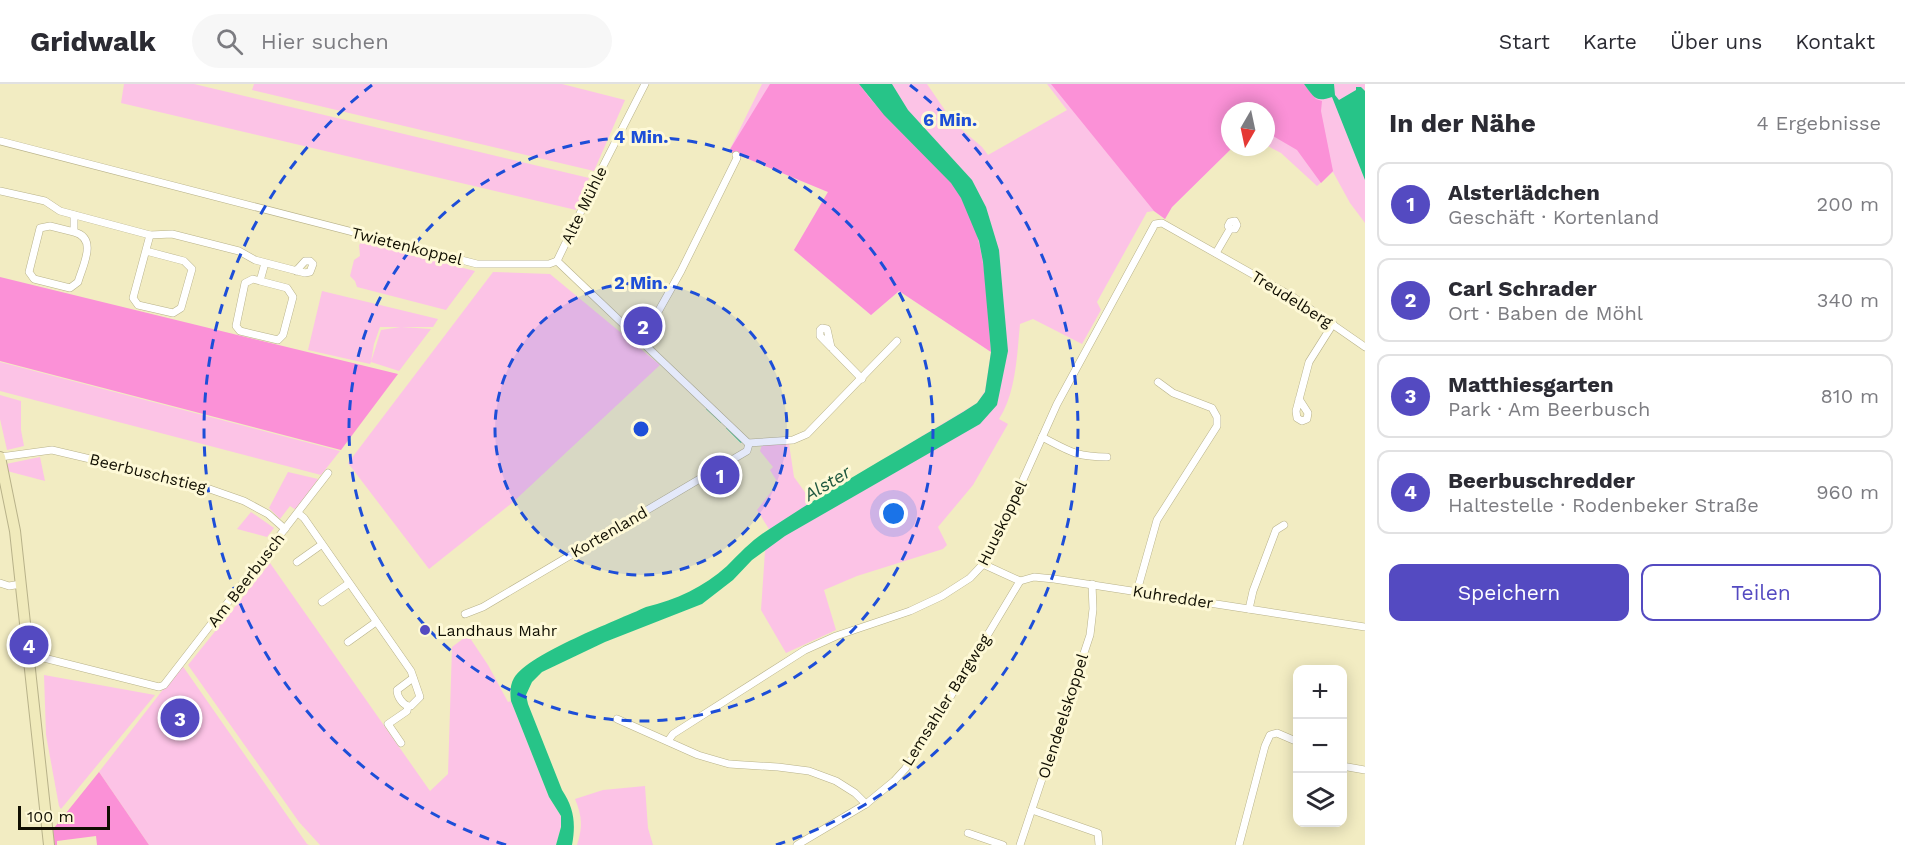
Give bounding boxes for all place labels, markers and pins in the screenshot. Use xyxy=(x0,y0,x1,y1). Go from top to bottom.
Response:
pin: 2 xyxy=(624,304,662,348)
centre of rings xyxy=(631,419,651,439)
pin: 1 xyxy=(700,452,740,498)
place label: Landhaus Mahr xyxy=(437,621,558,640)
pin: 4 xyxy=(9,622,48,668)
marker: Landhaus Mahr xyxy=(418,623,432,637)
pin: 3 xyxy=(160,696,200,740)

